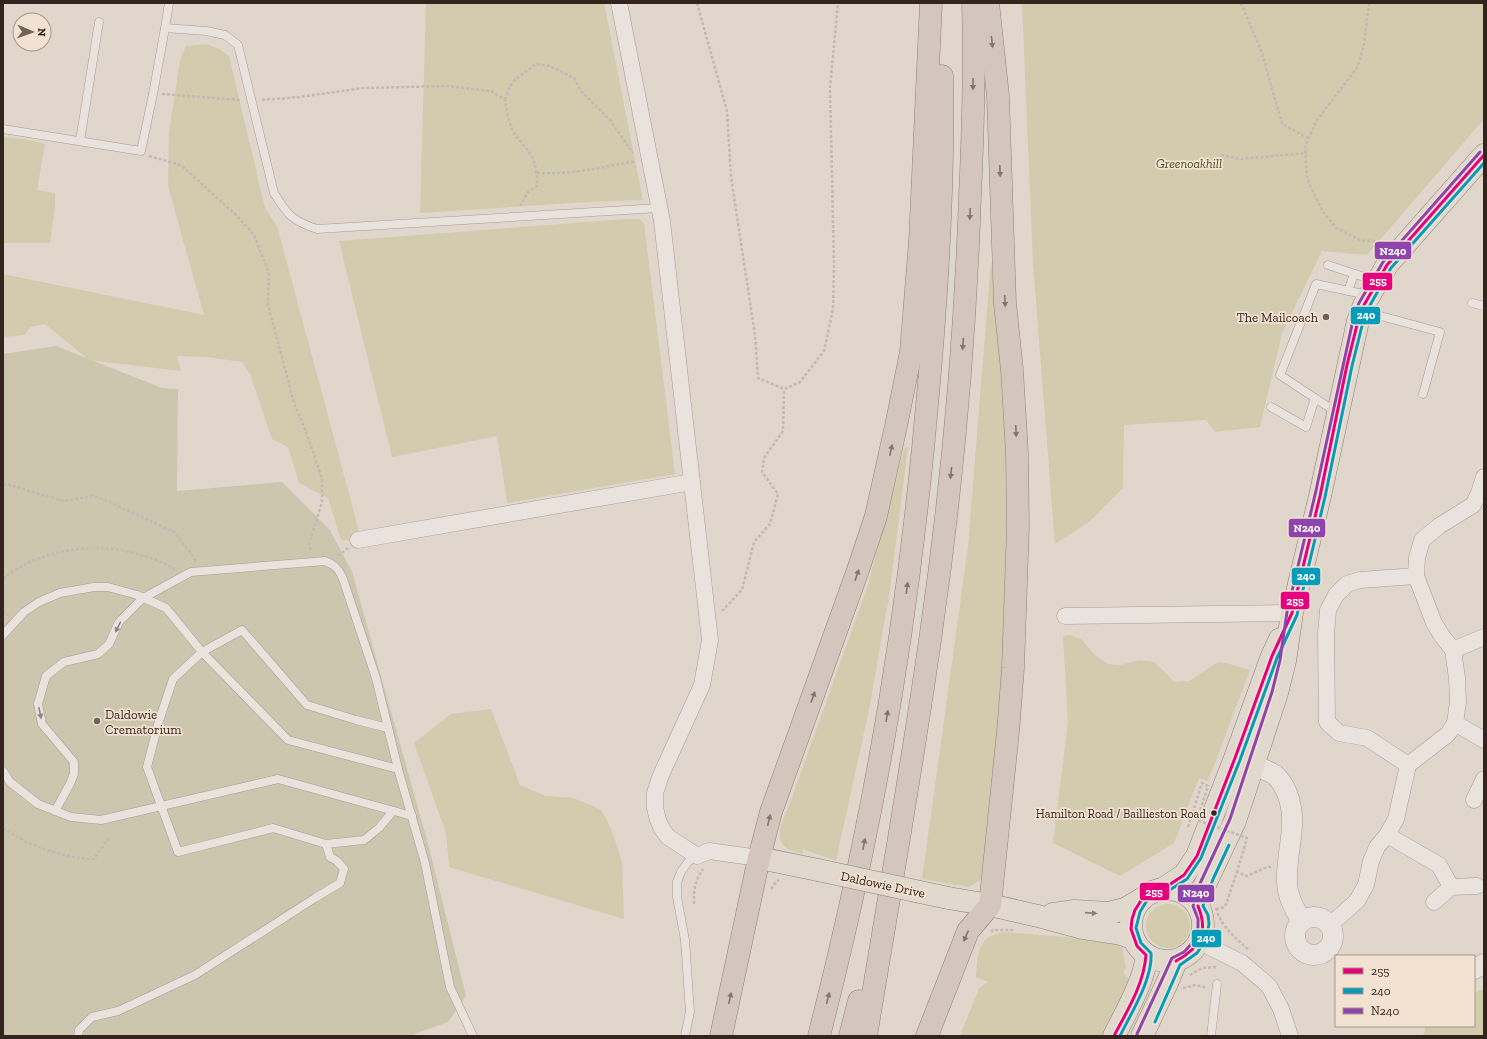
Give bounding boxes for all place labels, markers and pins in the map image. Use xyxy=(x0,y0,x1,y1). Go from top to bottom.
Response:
place label: The Mailcoach xyxy=(1237,310,1319,325)
marker: The Mailcoach xyxy=(1321,312,1331,322)
place label: Daldowie Crematorium xyxy=(105,707,182,737)
marker: Daldowie Crematorium xyxy=(92,716,102,726)
place label: Hamilton Road / Baillieston Road xyxy=(1036,807,1206,821)
marker: Hamilton Road / Baillieston Road xyxy=(1209,808,1219,818)

